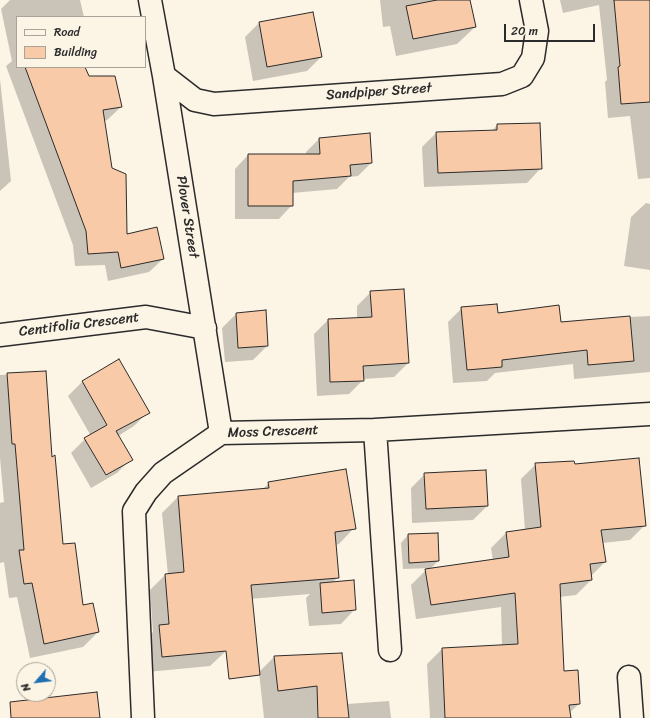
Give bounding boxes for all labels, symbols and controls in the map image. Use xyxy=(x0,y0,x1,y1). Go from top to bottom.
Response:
legend xyxy=(16,16,146,68)
scale bar xyxy=(506,16,597,42)
text: 20 m xyxy=(511,20,538,42)
text: Road xyxy=(54,21,80,43)
text: Building xyxy=(54,41,97,63)
street label: Sandpiper Street xyxy=(325,80,433,104)
street label: Plover Street xyxy=(172,175,202,259)
street label: Centifolia Crescent xyxy=(18,309,140,341)
street label: Moss Crescent xyxy=(227,422,319,442)
north arrow xyxy=(16,662,56,702)
text: N xyxy=(16,680,36,695)

